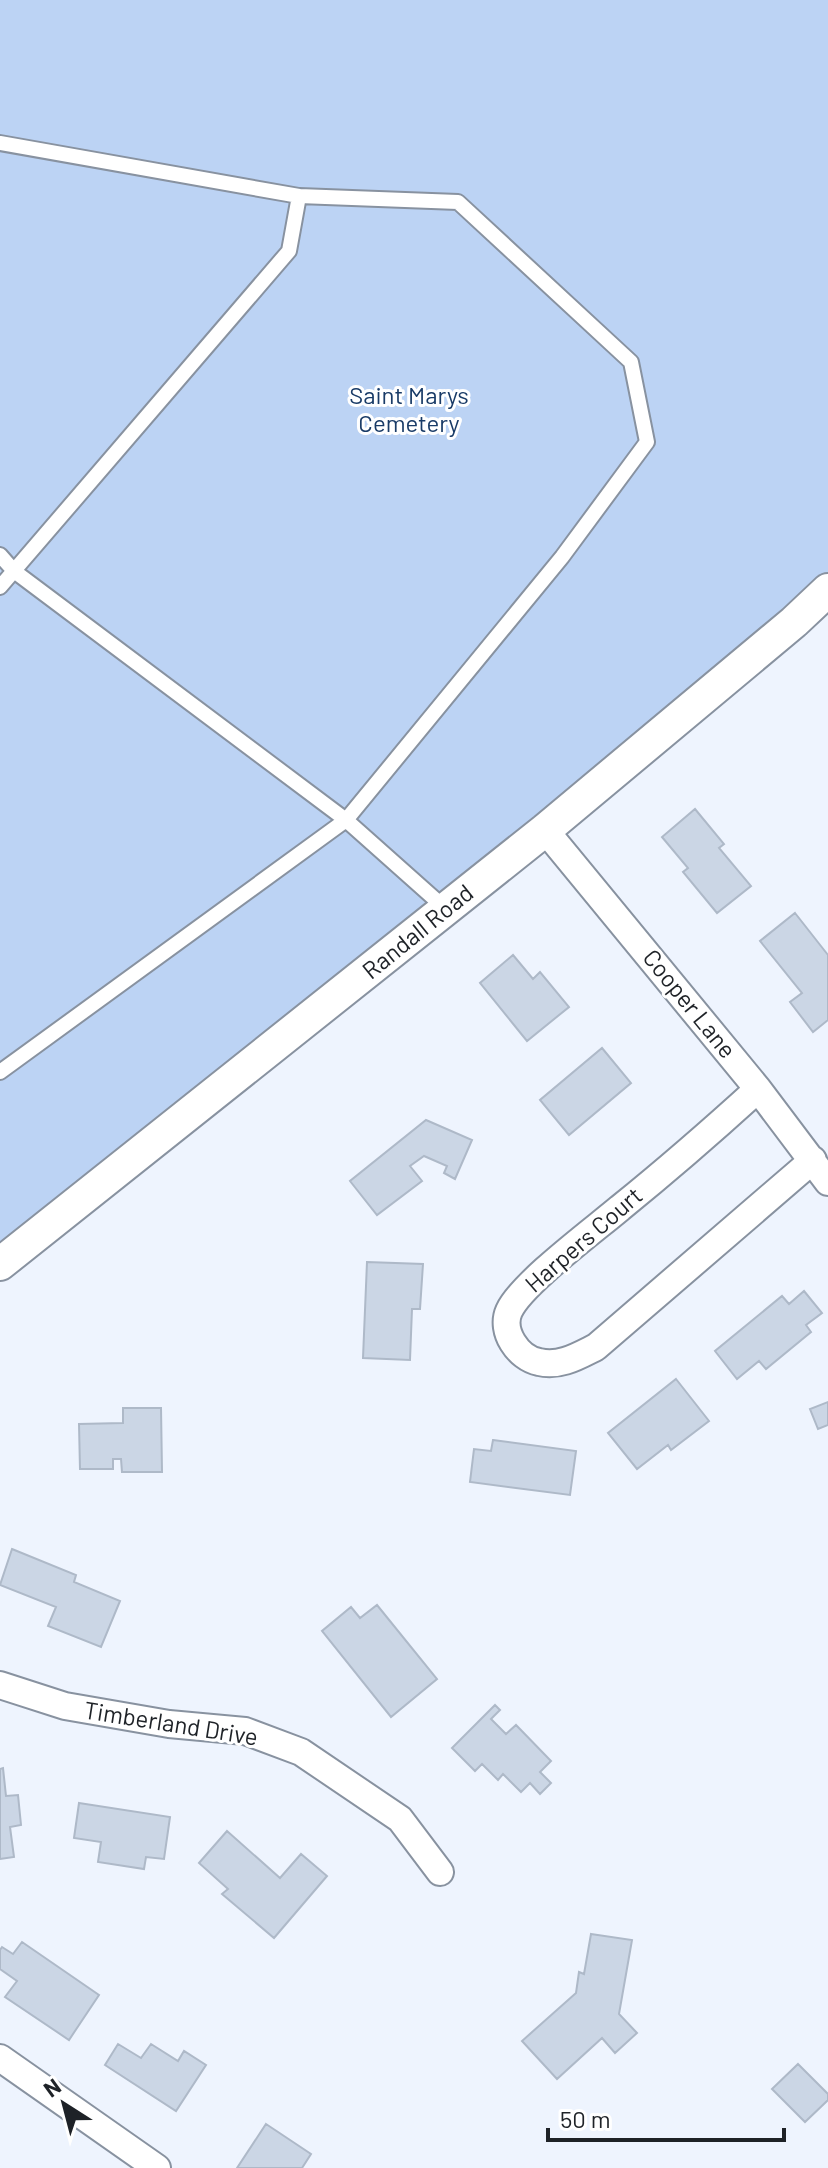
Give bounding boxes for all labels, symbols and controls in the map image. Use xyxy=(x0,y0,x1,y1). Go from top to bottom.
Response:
park label: Saint Marys Cemetery xyxy=(349,380,469,437)
street label: Randall Road xyxy=(356,877,478,984)
street label: Cooper Lane xyxy=(637,943,743,1063)
street label: Harpers Court xyxy=(518,1180,648,1298)
street label: Timberland Drive xyxy=(82,1694,260,1751)
north arrow xyxy=(24,2064,104,2144)
text: N xyxy=(38,2072,65,2102)
scale bar xyxy=(548,2092,784,2142)
text: 50 m xyxy=(560,2104,611,2133)

